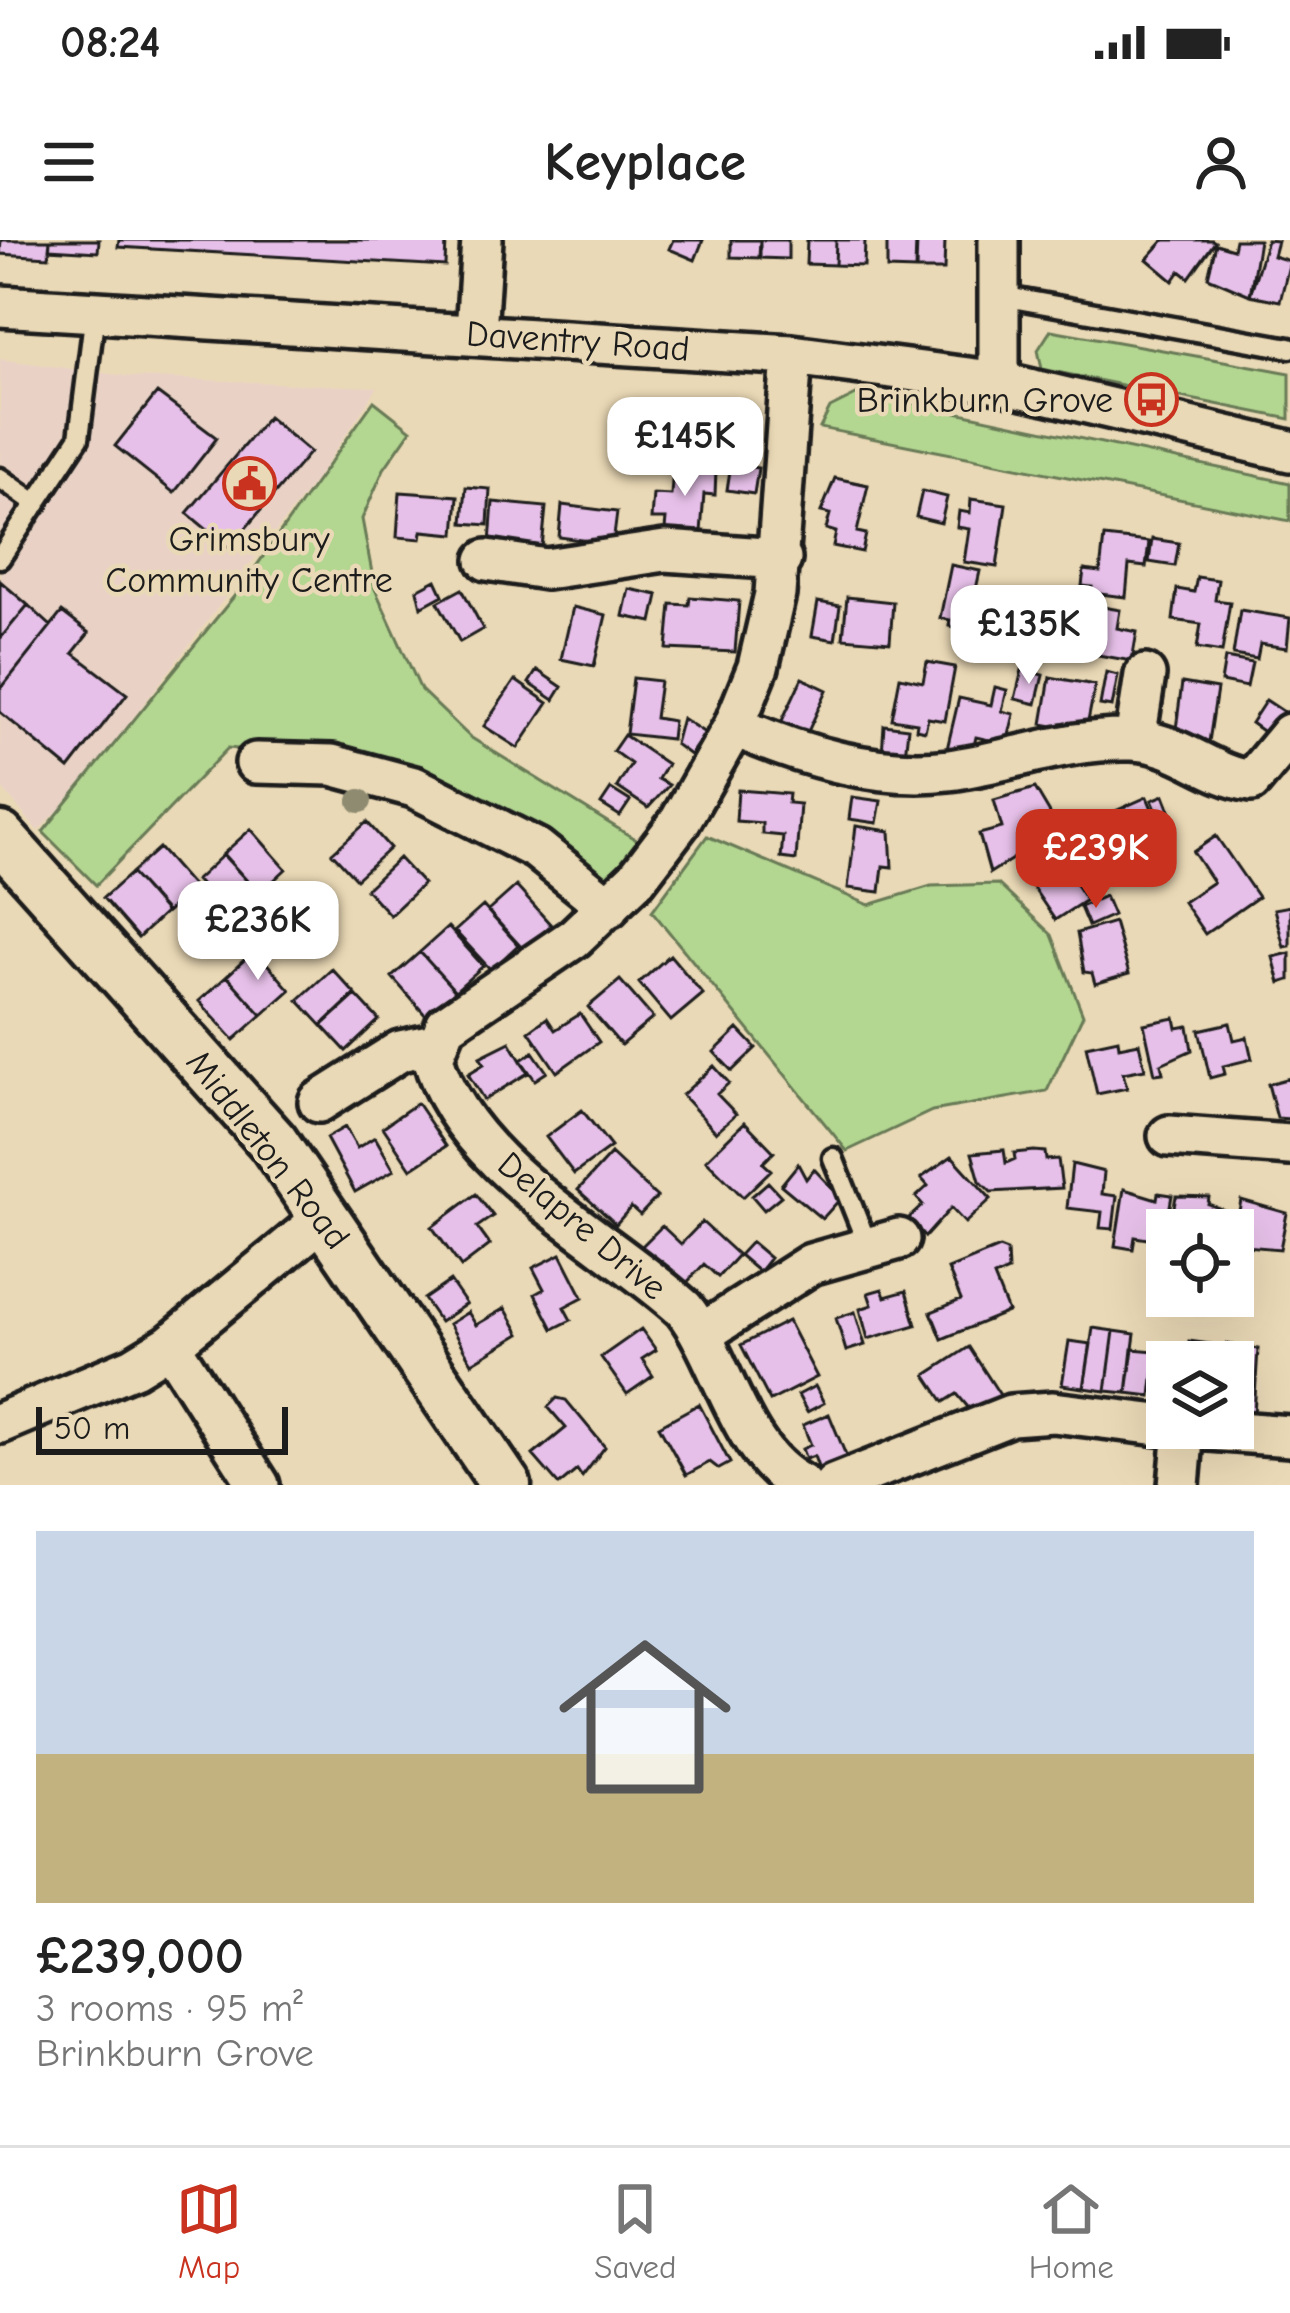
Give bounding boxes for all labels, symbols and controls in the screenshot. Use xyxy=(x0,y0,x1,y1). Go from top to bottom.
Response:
text: 08:24 xyxy=(60,16,160,68)
icon: menu xyxy=(36,129,102,195)
icon: person xyxy=(1188,129,1254,195)
text: Keyplace xyxy=(544,131,746,194)
street label: Daventry Road xyxy=(465,313,691,370)
bus stop icon: Brinkburn Grove xyxy=(1124,371,1180,427)
place label: Brinkburn Grove xyxy=(857,380,1113,421)
pin: £145K xyxy=(601,397,769,499)
text: £145K xyxy=(634,413,736,458)
public building icon: Grimsbury Community Centre xyxy=(221,455,277,511)
place label: Grimsbury Community Centre xyxy=(105,519,393,601)
pin: £135K xyxy=(945,585,1113,687)
text: £135K xyxy=(978,601,1080,646)
pin: £239K xyxy=(1012,809,1180,911)
text: £239K xyxy=(1043,825,1149,870)
pin: £236K xyxy=(174,881,342,983)
text: £236K xyxy=(205,897,311,942)
street label: Middleton Road xyxy=(178,1043,358,1257)
street label: Delapre Drive xyxy=(489,1144,675,1309)
map controls xyxy=(1146,1209,1254,1449)
button: locate xyxy=(1146,1209,1254,1317)
button: layers xyxy=(1146,1341,1254,1449)
scale bar xyxy=(36,1401,288,1454)
text: 50 m xyxy=(54,1409,130,1447)
icon: home xyxy=(537,1609,753,1825)
text: £239,000 xyxy=(36,1927,244,1986)
text: 3 rooms · 95 m² xyxy=(36,1986,303,2031)
text: Brinkburn Grove xyxy=(36,2031,314,2076)
tab: Map xyxy=(176,2176,242,2286)
tab: Saved xyxy=(594,2176,677,2286)
tab: Home xyxy=(1029,2176,1114,2286)

